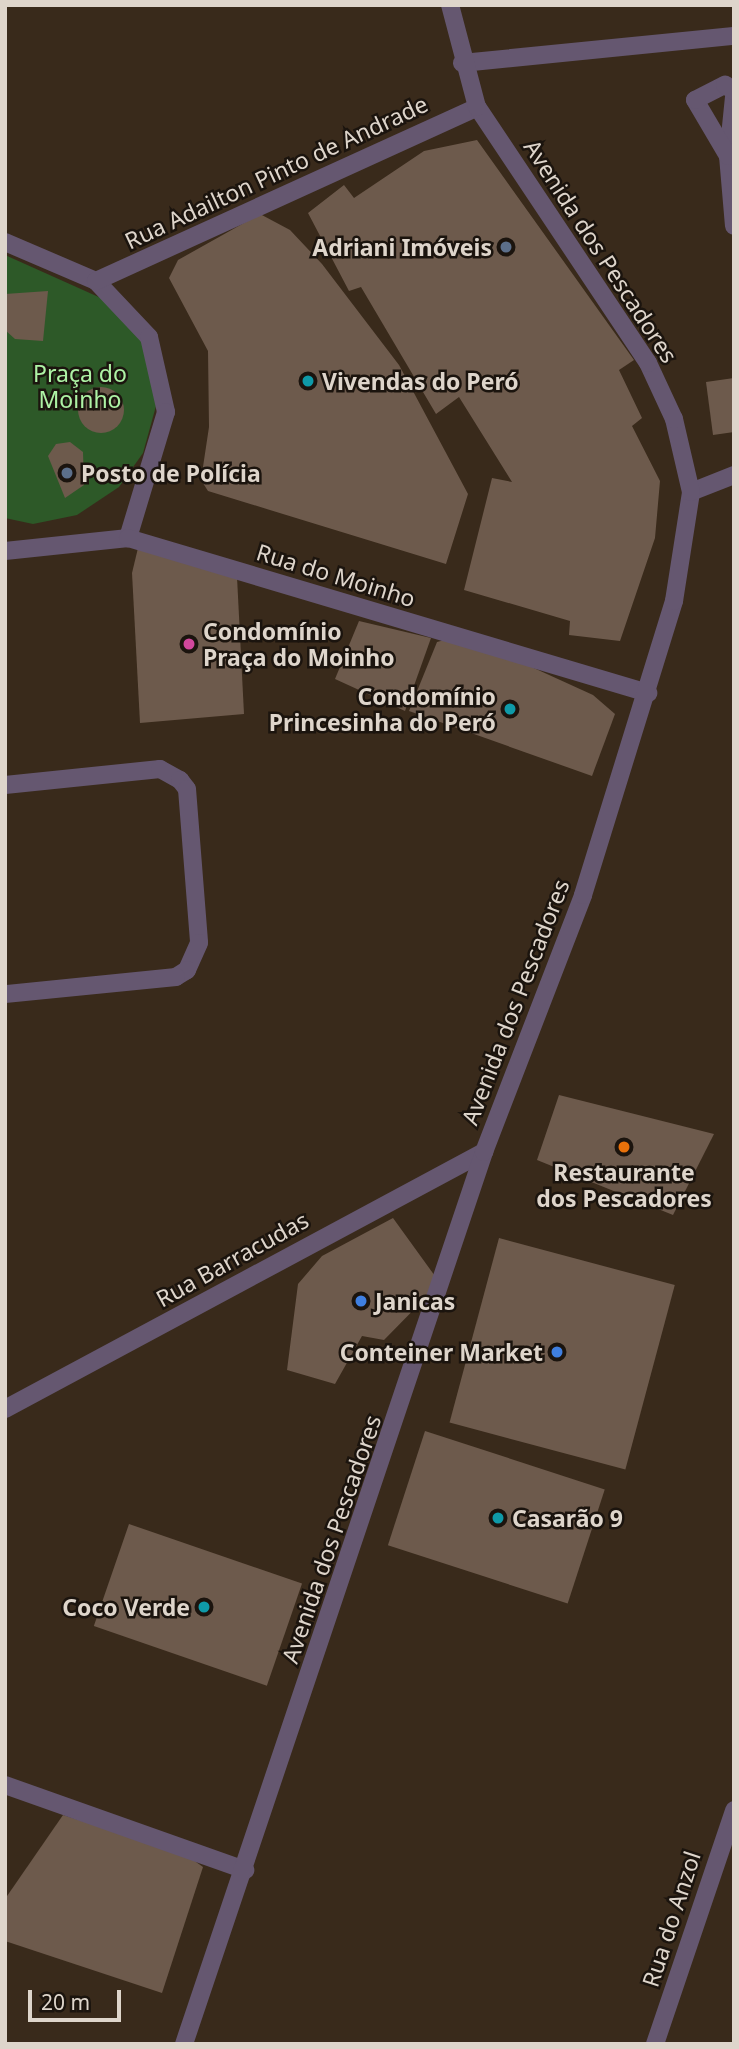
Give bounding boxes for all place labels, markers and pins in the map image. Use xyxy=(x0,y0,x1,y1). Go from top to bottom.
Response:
place label: Adriani Imóveis xyxy=(312,233,492,261)
marker: Adriani Imóveis xyxy=(498,239,514,255)
place label: Vivendas do Peró xyxy=(322,367,519,395)
marker: Vivendas do Peró xyxy=(300,373,316,389)
place label: Posto de Polícia xyxy=(81,459,261,487)
marker: Posto de Polícia xyxy=(59,465,75,481)
place label: Condomínio Praça do Moinho xyxy=(203,617,395,671)
marker: Condomínio Praça do Moinho xyxy=(181,636,197,652)
place label: Condomínio Princesinha do Peró xyxy=(269,682,496,736)
marker: Condomínio Princesinha do Peró xyxy=(502,701,518,717)
marker: Restaurante dos Pescadores xyxy=(616,1139,632,1155)
place label: Restaurante dos Pescadores xyxy=(536,1158,712,1212)
place label: Janicas xyxy=(375,1287,455,1315)
marker: Janicas xyxy=(353,1293,369,1309)
place label: Conteiner Market xyxy=(340,1338,543,1366)
marker: Conteiner Market xyxy=(549,1344,565,1360)
place label: Casarão 9 xyxy=(512,1504,623,1532)
marker: Casarão 9 xyxy=(490,1510,506,1526)
place label: Coco Verde xyxy=(62,1593,190,1621)
marker: Coco Verde xyxy=(196,1599,212,1615)

